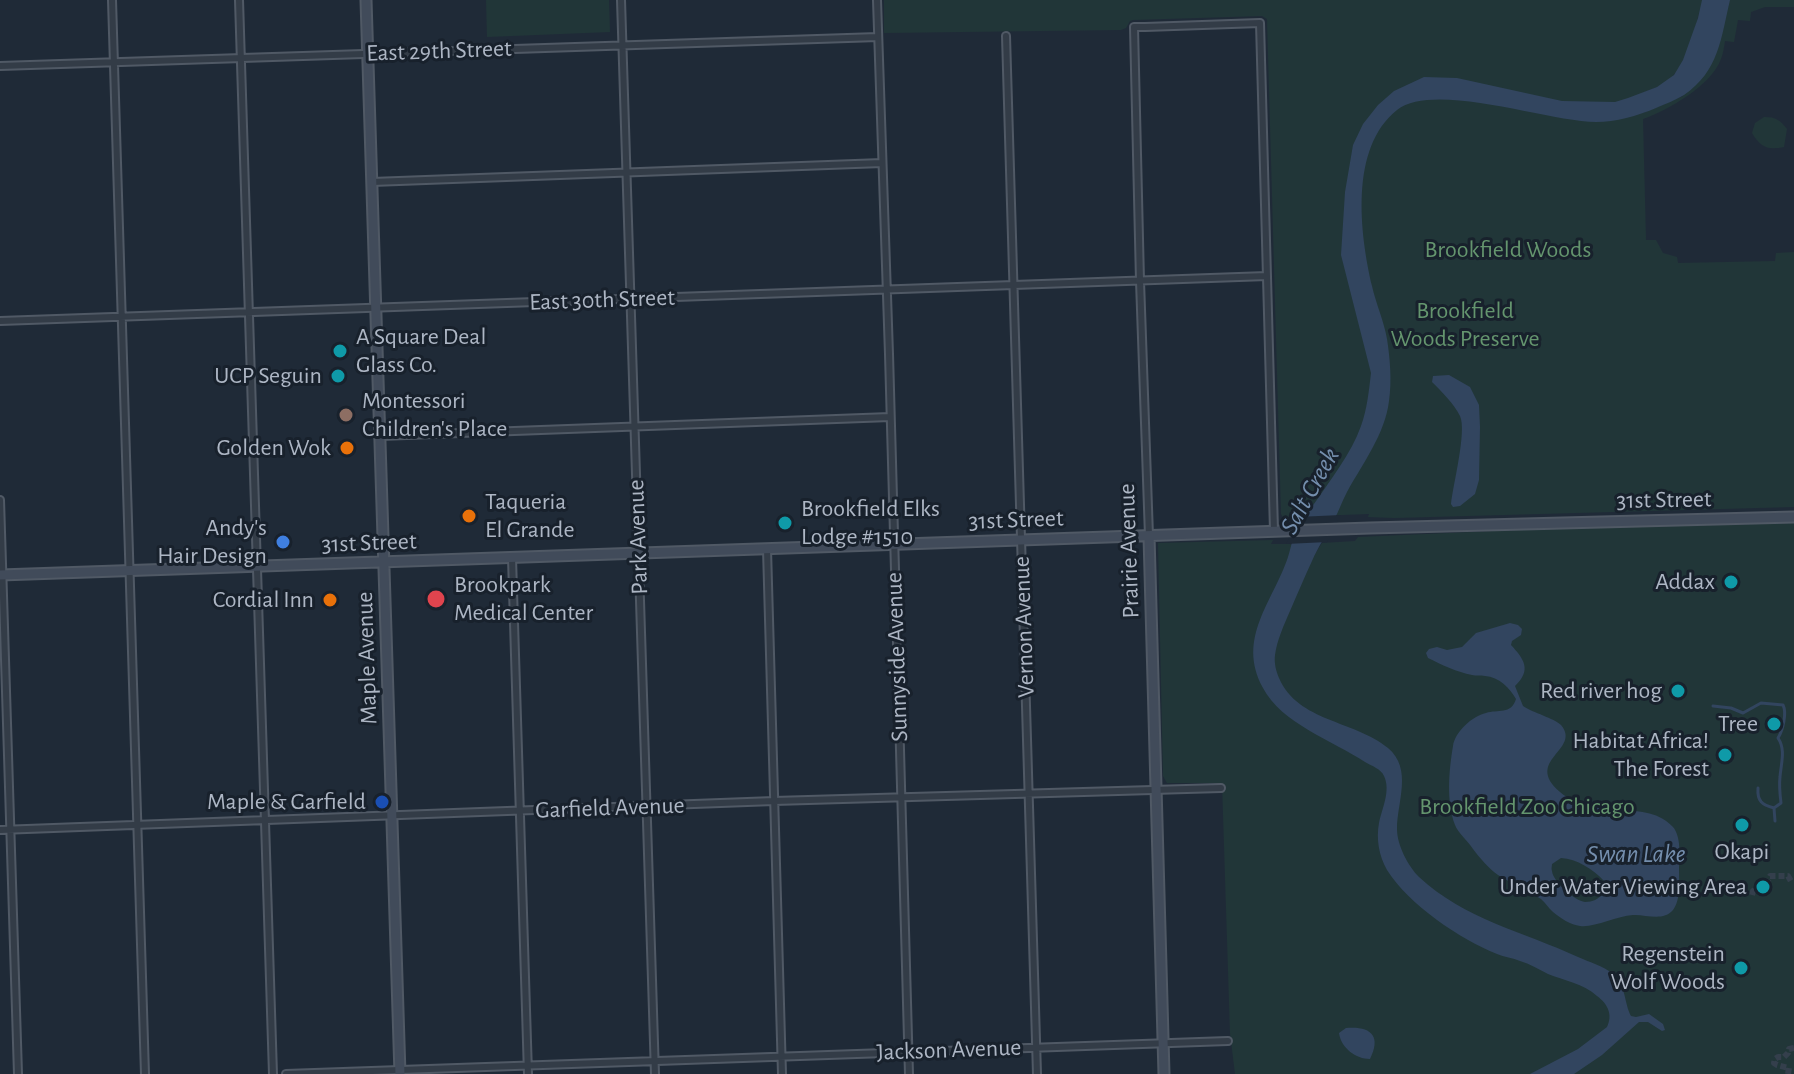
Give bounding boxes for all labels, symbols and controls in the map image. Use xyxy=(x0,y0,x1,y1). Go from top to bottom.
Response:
street label: East 29th Street xyxy=(366,34,512,68)
park label: Brookfield Woods xyxy=(1425,236,1591,264)
street label: East 30th Street xyxy=(529,283,675,317)
park label: Brookfield Woods Preserve xyxy=(1390,297,1540,353)
place label: A Square Deal Glass Co. xyxy=(356,323,486,379)
marker: A Square Deal Glass Co. xyxy=(331,342,349,360)
place label: UCP Seguin xyxy=(214,362,322,390)
marker: UCP Seguin xyxy=(329,367,347,385)
place label: Montessori Children's Place xyxy=(362,387,507,443)
marker: Montessori Children's Place xyxy=(337,406,355,424)
place label: Golden Wok xyxy=(216,434,331,462)
marker: Golden Wok xyxy=(338,439,356,457)
water label: Salt Creek xyxy=(1274,442,1346,540)
street label: Park Avenue xyxy=(622,479,654,595)
street label: Prairie Avenue xyxy=(1112,483,1146,619)
street label: 31st Street xyxy=(1616,485,1712,515)
place label: Taqueria El Grande xyxy=(485,488,575,544)
place label: Brookfield Elks Lodge #1510 xyxy=(801,495,940,551)
street label: 31st Street xyxy=(968,504,1064,536)
marker: Taqueria El Grande xyxy=(460,507,478,525)
place label: Andy's Hair Design xyxy=(157,514,267,570)
marker: Brookfield Elks Lodge #1510 xyxy=(776,514,794,532)
street label: 31st Street xyxy=(321,527,417,559)
marker: Andy's Hair Design xyxy=(274,533,292,551)
street label: Vernon Avenue xyxy=(1007,556,1041,698)
place label: Addax xyxy=(1655,568,1715,596)
place label: Brookpark Medical Center xyxy=(454,571,593,627)
street label: Sunnyside Avenue xyxy=(880,572,914,742)
marker: Addax xyxy=(1722,573,1740,591)
place label: Cordial Inn xyxy=(213,586,314,614)
marker: Brookpark Medical Center xyxy=(425,588,447,610)
marker: Cordial Inn xyxy=(321,591,339,609)
street label: Maple Avenue xyxy=(350,591,384,725)
place label: Red river hog xyxy=(1540,677,1662,705)
marker: Red river hog xyxy=(1669,682,1687,700)
place label: Tree xyxy=(1718,710,1758,738)
marker: Tree xyxy=(1765,715,1783,733)
place label: Habitat Africa! The Forest xyxy=(1573,727,1709,783)
marker: Habitat Africa! The Forest xyxy=(1716,746,1734,764)
place label: Maple & Garfield xyxy=(207,788,366,816)
street label: Garfield Avenue xyxy=(535,791,685,825)
marker: Maple & Garfield xyxy=(373,793,391,811)
park label: Brookfield Zoo Chicago xyxy=(1419,793,1635,821)
marker: Okapi xyxy=(1733,816,1751,834)
water label: Swan Lake xyxy=(1586,838,1686,870)
place label: Okapi xyxy=(1715,838,1769,866)
place label: Under Water Viewing Area xyxy=(1500,873,1747,901)
marker: Under Water Viewing Area xyxy=(1754,878,1772,896)
place label: Regenstein Wolf Woods xyxy=(1610,940,1725,996)
marker: Regenstein Wolf Woods xyxy=(1732,959,1750,977)
street label: Jackson Avenue xyxy=(876,1033,1022,1067)

